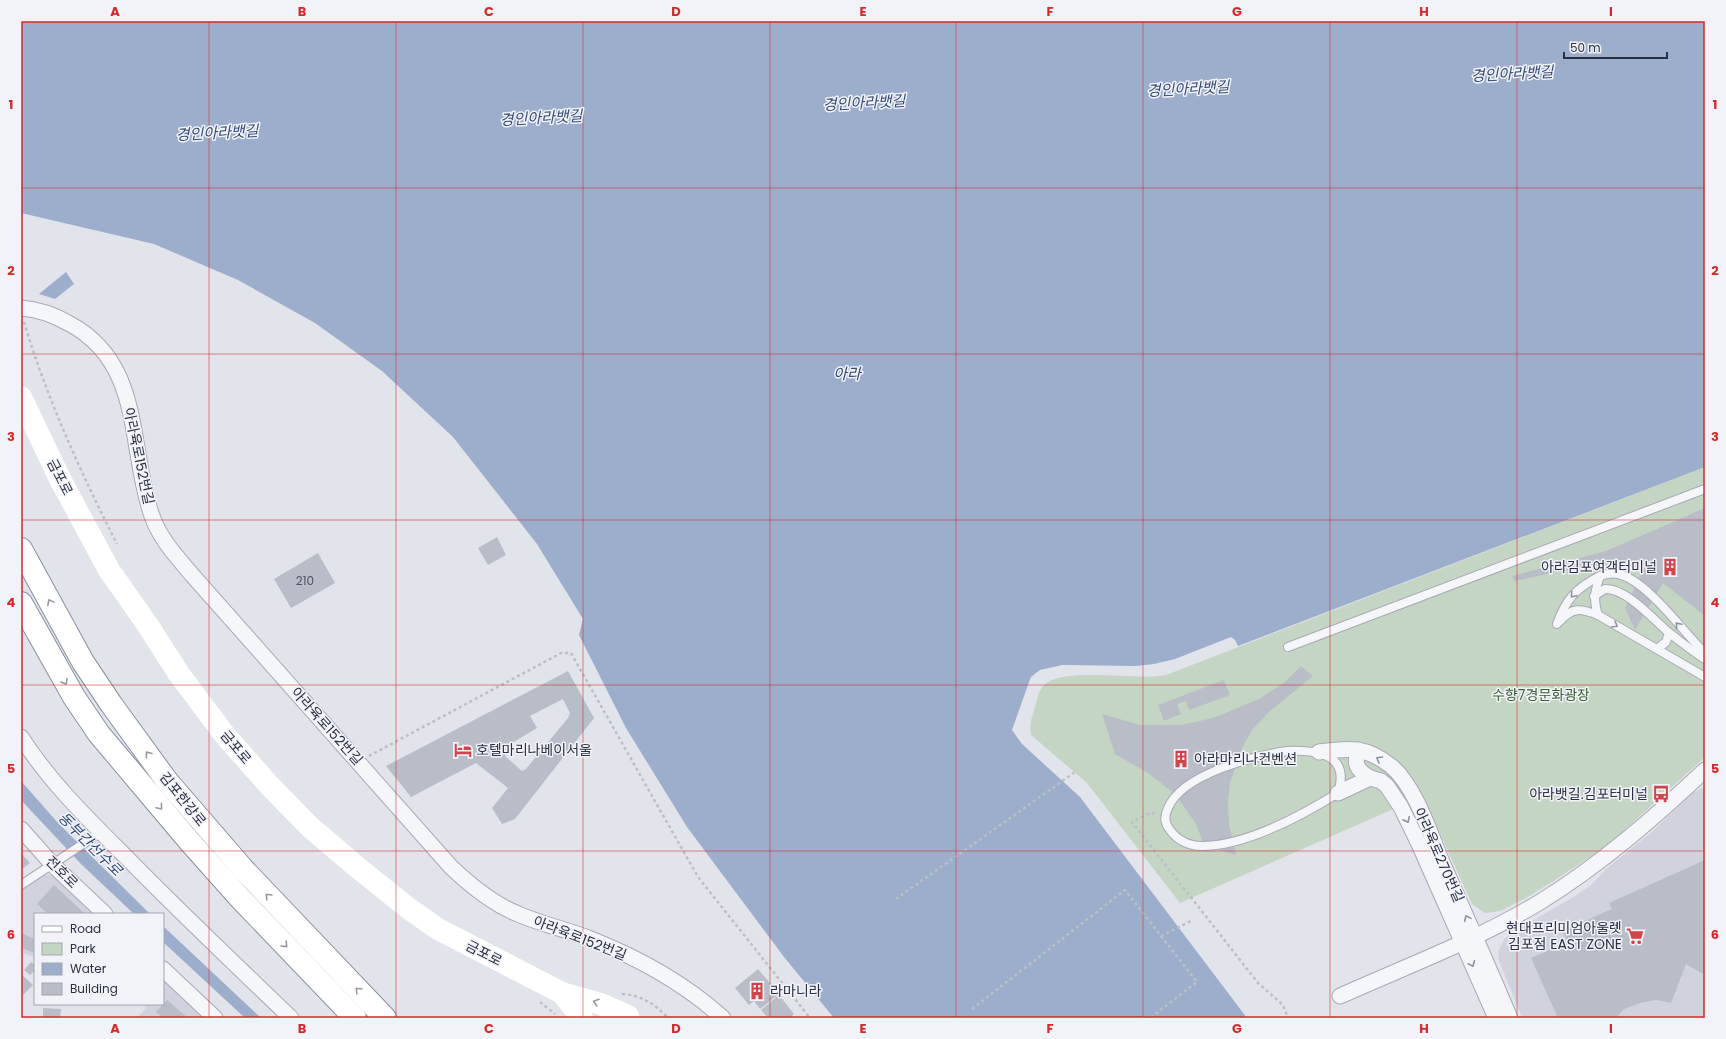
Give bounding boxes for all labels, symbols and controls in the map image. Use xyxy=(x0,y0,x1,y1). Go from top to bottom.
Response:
text: A xyxy=(110,2,120,21)
text: B xyxy=(298,2,307,21)
text: C xyxy=(484,2,494,21)
text: D xyxy=(671,2,681,21)
text: E xyxy=(859,2,867,21)
text: F xyxy=(1046,2,1054,21)
text: G xyxy=(1232,2,1242,21)
text: H xyxy=(1419,2,1429,21)
text: I xyxy=(1609,2,1613,21)
scale bar xyxy=(1564,34,1667,60)
text: 50 m xyxy=(1570,39,1601,56)
water label: 경인아라뱃길 xyxy=(1470,61,1555,86)
water label: 경인아라뱃길 xyxy=(1146,76,1231,101)
water label: 경인아라뱃길 xyxy=(822,90,907,115)
text: 1 xyxy=(9,95,13,114)
text: 1 xyxy=(1713,95,1717,114)
water label: 경인아라뱃길 xyxy=(499,105,584,130)
water label: 경인아라뱃길 xyxy=(175,120,260,145)
text: 2 xyxy=(7,261,15,280)
text: 2 xyxy=(1711,261,1719,280)
water label: 아라 xyxy=(833,363,863,384)
street label: 아라육로152번길 xyxy=(119,406,159,506)
text: 3 xyxy=(7,427,15,446)
text: 3 xyxy=(1711,427,1719,446)
street label: 금포로 xyxy=(42,455,78,499)
place label: 아라김포여객터미널 xyxy=(1541,557,1657,577)
building icon: 아라김포여객터미널 xyxy=(1660,557,1680,577)
house number: 210 xyxy=(296,572,314,589)
one-way arrow xyxy=(1570,590,1578,598)
text: 4 xyxy=(7,593,16,612)
text: 4 xyxy=(1711,593,1720,612)
one-way arrow xyxy=(47,599,54,606)
one-way arrow xyxy=(1611,620,1618,627)
one-way arrow xyxy=(1676,622,1683,630)
one-way arrow xyxy=(61,678,68,685)
street label: 아라육로152번길 xyxy=(287,683,367,769)
park label: 수향7경문화광장 xyxy=(1492,685,1590,705)
street label: 금포로 xyxy=(216,726,256,768)
hotel icon: 호텔마리나베이서울 xyxy=(453,740,473,760)
place label: 호텔마리나베이서울 xyxy=(476,740,592,760)
building icon: 아라마리나컨벤션 xyxy=(1171,749,1191,769)
place label: 아라마리나컨벤션 xyxy=(1194,749,1297,769)
one-way arrow xyxy=(146,752,153,759)
one-way arrow xyxy=(1376,756,1383,763)
text: 5 xyxy=(7,759,15,778)
text: 5 xyxy=(1711,759,1719,778)
street label: 김포한강로 xyxy=(155,768,211,830)
place label: 아라뱃길.김포터미널 xyxy=(1529,784,1648,804)
bus stop icon: 아라뱃길.김포터미널 xyxy=(1651,784,1671,804)
one-way arrow xyxy=(156,803,163,810)
street label: 아라육로270번길 xyxy=(1409,804,1469,906)
water label: 동부간선수로 xyxy=(54,807,128,881)
one-way arrow xyxy=(1402,816,1410,823)
street label: 전호로 xyxy=(41,851,83,893)
one-way arrow xyxy=(266,893,273,901)
street label: 아라육로152번길 xyxy=(530,911,630,965)
legend xyxy=(34,913,164,1005)
one-way arrow xyxy=(1464,914,1472,922)
place label: 현대프리미엄아울렛 김포점 EAST ZONE xyxy=(1506,918,1622,954)
text: Road xyxy=(70,920,101,937)
text: 6 xyxy=(7,925,15,944)
text: 6 xyxy=(1711,925,1719,944)
supermarket icon: 현대프리미엄아울렛 김포점 EAST ZONE xyxy=(1625,926,1645,946)
street label: 금포로 xyxy=(462,935,506,971)
text: Park xyxy=(70,940,97,957)
one-way arrow xyxy=(280,940,288,948)
text: Water xyxy=(70,960,107,977)
one-way arrow xyxy=(1467,960,1475,968)
text: Building xyxy=(70,980,118,997)
building icon: 라마니라 xyxy=(747,981,767,1001)
place label: 라마니라 xyxy=(770,981,822,1001)
one-way arrow xyxy=(355,987,363,995)
one-way arrow xyxy=(593,999,600,1007)
text: A xyxy=(110,1019,120,1038)
text: B xyxy=(298,1019,307,1038)
text: C xyxy=(484,1019,494,1038)
text: D xyxy=(671,1019,681,1038)
text: E xyxy=(859,1019,867,1038)
text: F xyxy=(1046,1019,1054,1038)
text: G xyxy=(1232,1019,1242,1038)
text: H xyxy=(1419,1019,1429,1038)
text: I xyxy=(1609,1019,1613,1038)

